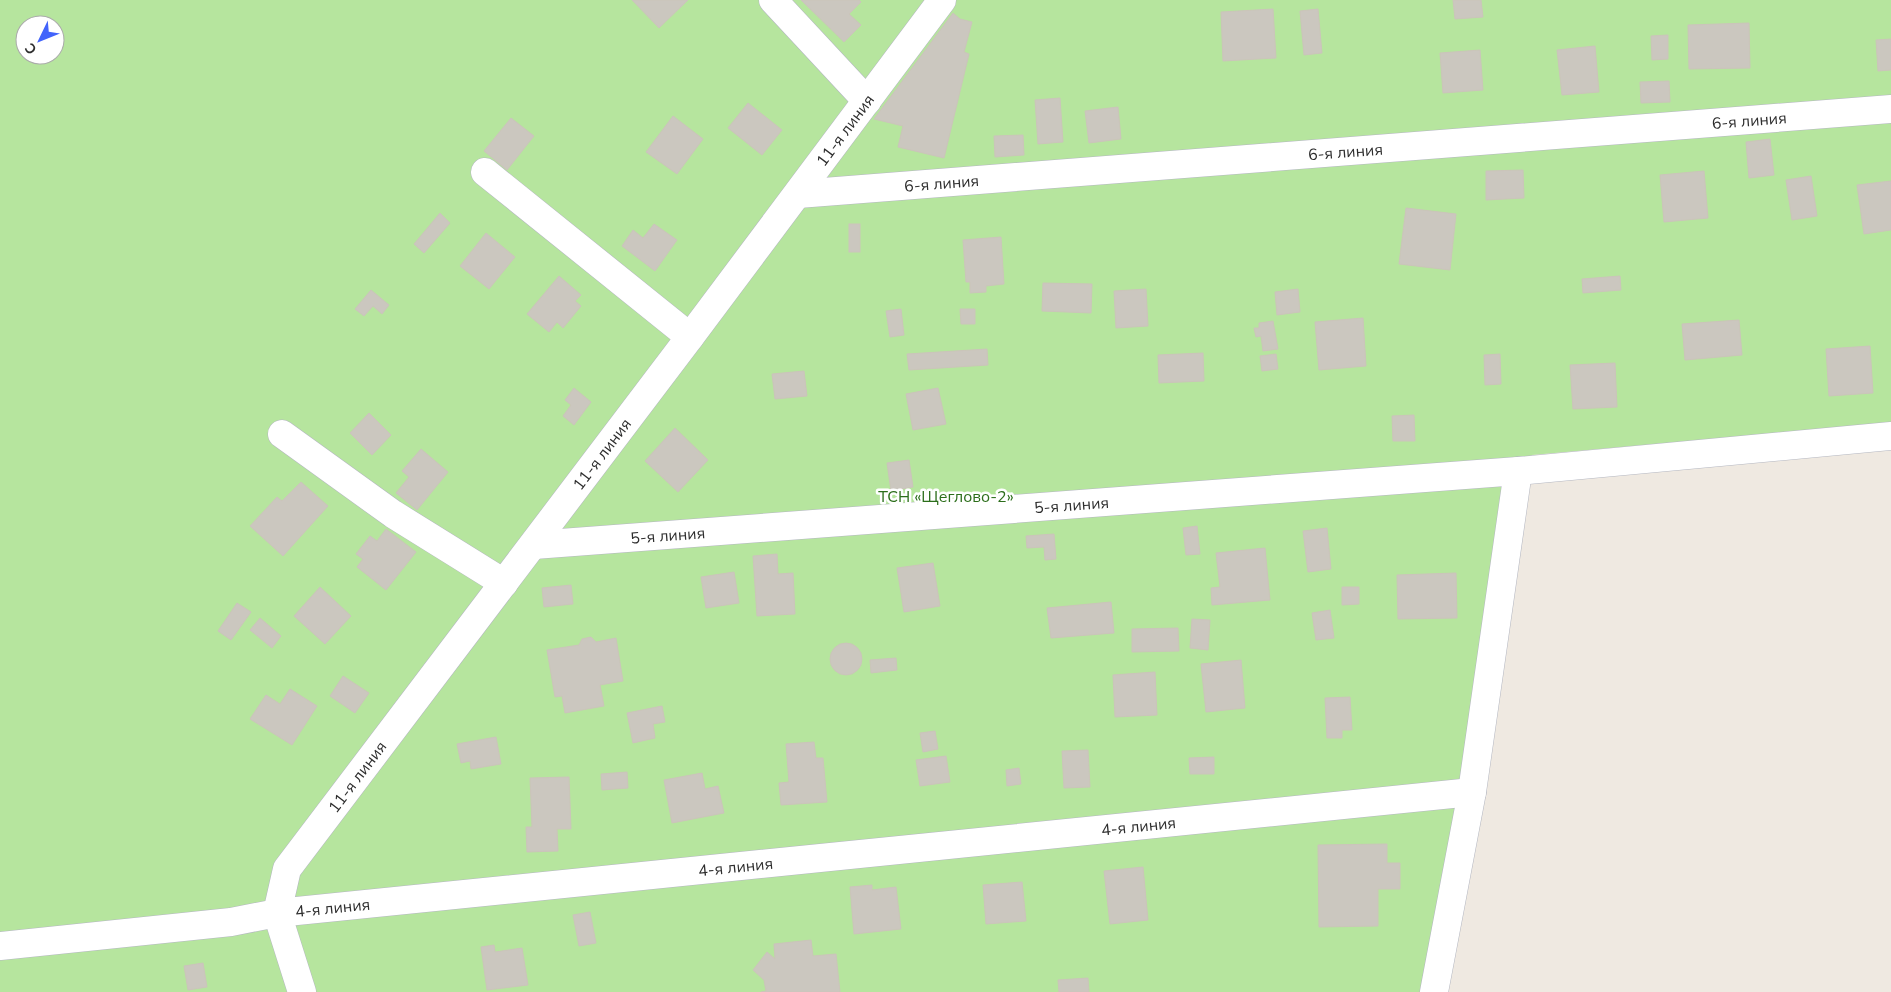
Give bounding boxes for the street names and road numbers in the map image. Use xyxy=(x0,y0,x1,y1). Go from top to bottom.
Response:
street label: 11-я линия xyxy=(811,90,880,171)
street label: 6-я линия xyxy=(1711,107,1787,135)
street label: 6-я линия xyxy=(1307,139,1384,166)
street label: 6-я линия xyxy=(903,170,980,198)
street label: 11-я линия xyxy=(568,414,637,495)
street label: 5-я линия xyxy=(1033,492,1110,519)
street label: 5-я линия xyxy=(629,522,706,550)
street label: 11-я линия xyxy=(323,737,392,818)
street label: 4-я линия xyxy=(1100,812,1177,841)
street label: 4-я линия xyxy=(697,853,774,882)
street label: 4-я линия xyxy=(294,894,371,923)

